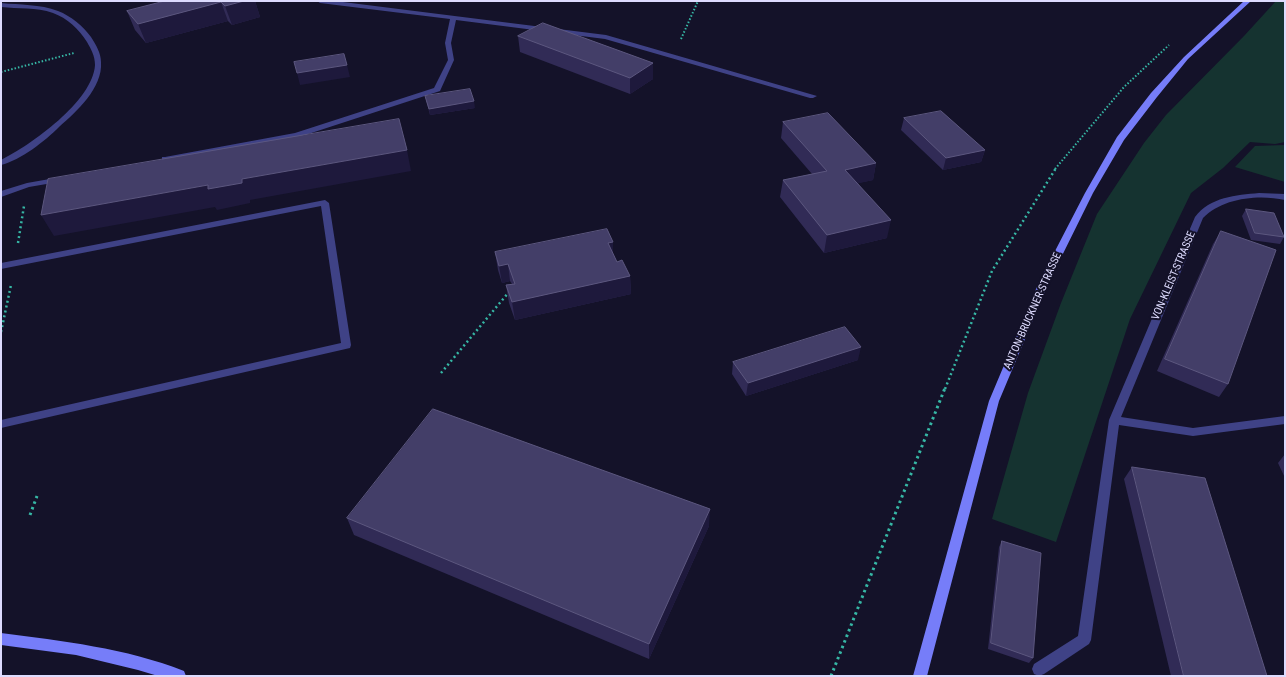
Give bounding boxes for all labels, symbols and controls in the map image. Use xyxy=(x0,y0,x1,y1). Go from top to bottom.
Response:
street label: VON-KLEIST-STRASSE xyxy=(1149,230,1199,322)
street label: ANTON-BRUCKNER-STRASSE xyxy=(1001,251,1065,371)

